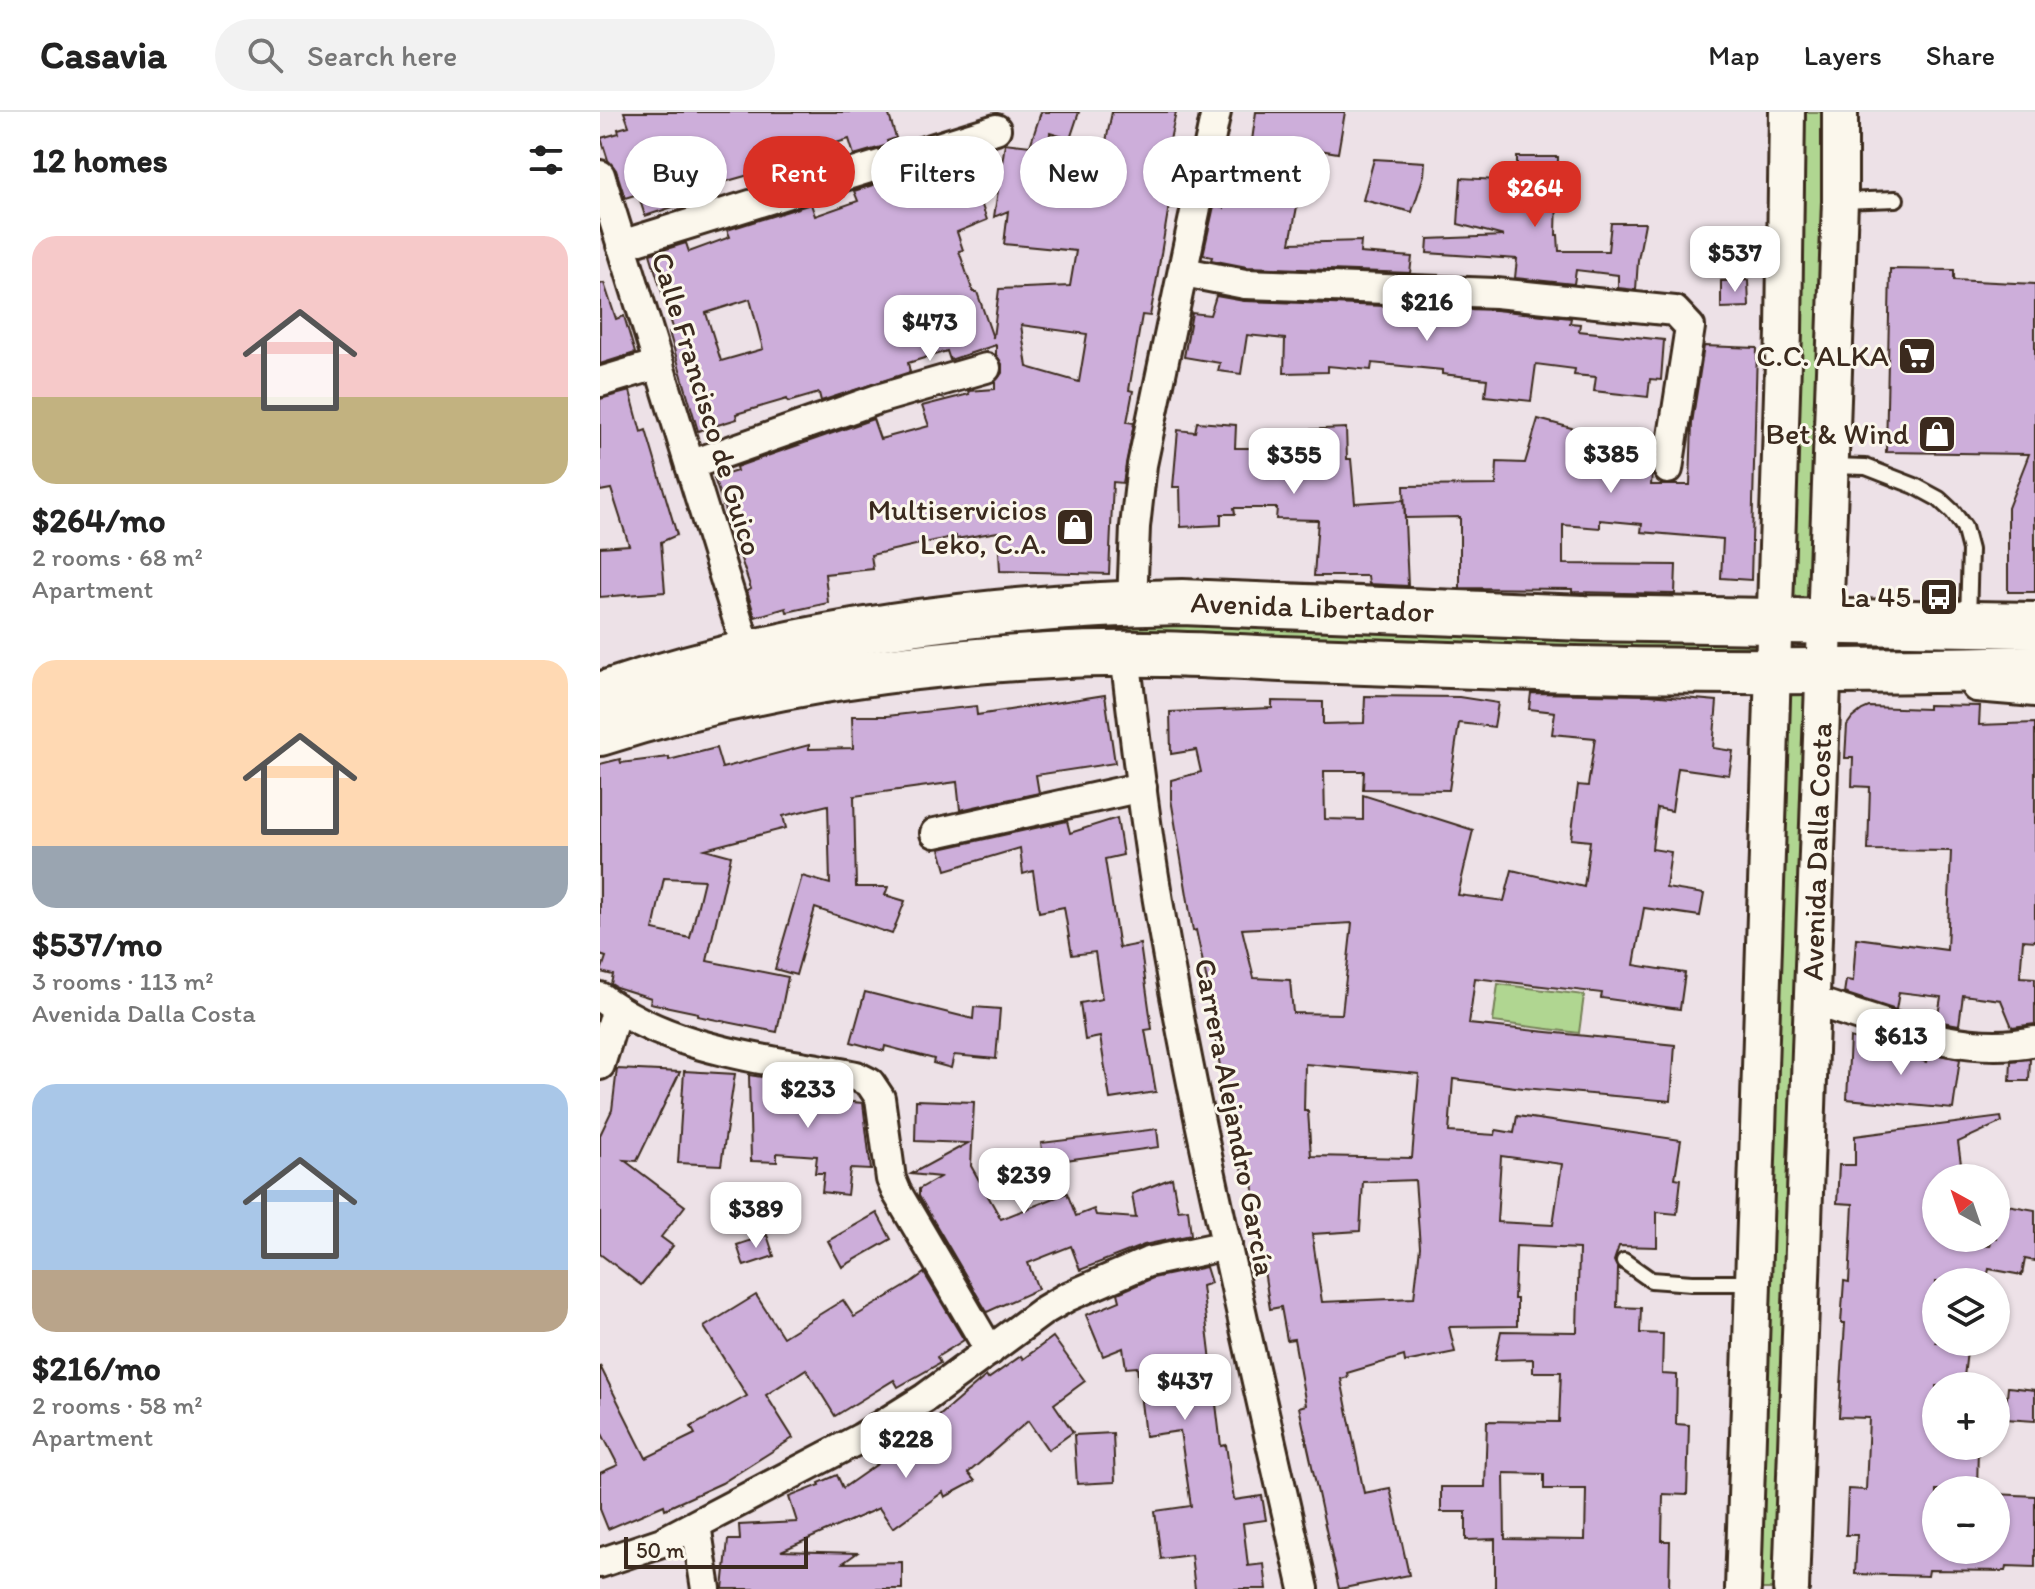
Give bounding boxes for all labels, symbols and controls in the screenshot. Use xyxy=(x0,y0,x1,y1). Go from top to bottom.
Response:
search box xyxy=(215,19,775,91)
text: Casavia xyxy=(40,32,167,78)
icon: search xyxy=(243,33,287,77)
text: Search here xyxy=(307,37,457,74)
text: Map xyxy=(1708,38,1760,72)
text: Layers xyxy=(1804,38,1882,72)
text: Share xyxy=(1926,38,1995,72)
chip: Buy xyxy=(624,136,727,208)
chip: Rent xyxy=(743,136,855,208)
chip: Filters xyxy=(871,136,1004,208)
chip: New xyxy=(1020,136,1127,208)
chip: Apartment xyxy=(1143,136,1330,208)
icon: filters xyxy=(524,138,568,182)
text: 12 homes xyxy=(32,140,168,181)
pin: $264 xyxy=(1488,161,1582,229)
text: $264 xyxy=(1507,171,1563,203)
pin: $537 xyxy=(1688,226,1782,294)
text: $537 xyxy=(1708,236,1762,268)
street label: Calle Francisco de Guico xyxy=(644,248,771,560)
pin: $216 xyxy=(1380,275,1474,343)
text: $216 xyxy=(1401,285,1453,317)
icon: home xyxy=(228,288,372,432)
pin: $473 xyxy=(883,295,977,363)
text: $473 xyxy=(902,305,958,337)
supermarket icon: C.C. ALKA xyxy=(1896,335,1938,377)
place label: C.C. ALKA xyxy=(1756,337,1889,374)
shop icon: Bet & Wind xyxy=(1916,413,1958,455)
place label: Bet & Wind xyxy=(1766,415,1909,452)
pin: $385 xyxy=(1564,427,1658,495)
pin: $355 xyxy=(1247,428,1341,496)
text: $385 xyxy=(1583,437,1639,469)
text: $355 xyxy=(1267,438,1321,470)
place label: Multiservicios Leko, C.A. xyxy=(868,491,1047,562)
text: $264/mo xyxy=(32,500,166,541)
shop icon: Multiservicios Leko, C.A. xyxy=(1054,506,1096,548)
text: 2 rooms · 68 m² xyxy=(32,541,203,573)
text: Apartment xyxy=(32,573,153,605)
bus stop icon: La 45 xyxy=(1918,576,1960,618)
place label: La 45 xyxy=(1840,578,1911,615)
street label: Avenida Libertador xyxy=(1190,583,1435,630)
icon: home xyxy=(228,712,372,856)
street label: Avenida Dalla Costa xyxy=(1793,721,1840,981)
text: $537/mo xyxy=(32,924,163,965)
street label: Carrera Alejandro García xyxy=(1187,955,1284,1279)
text: 3 rooms · 113 m² xyxy=(32,965,214,997)
text: Avenida Dalla Costa xyxy=(32,997,256,1029)
pin: $613 xyxy=(1854,1009,1948,1077)
text: $613 xyxy=(1874,1019,1928,1051)
pin: $233 xyxy=(761,1062,855,1130)
text: $233 xyxy=(780,1072,836,1104)
icon: home xyxy=(228,1136,372,1280)
pin: $239 xyxy=(977,1148,1071,1216)
text: $239 xyxy=(997,1158,1051,1190)
north arrow xyxy=(1922,1164,2010,1252)
map controls xyxy=(1922,1164,2010,1564)
pin: $389 xyxy=(709,1182,803,1250)
text: $389 xyxy=(728,1192,784,1224)
button: layers xyxy=(1922,1268,2010,1356)
text: $216/mo xyxy=(32,1348,161,1389)
pin: $437 xyxy=(1138,1354,1232,1422)
text: $437 xyxy=(1157,1364,1213,1396)
button: + xyxy=(1922,1372,2010,1460)
text: 2 rooms · 58 m² xyxy=(32,1389,203,1421)
pin: $228 xyxy=(859,1412,953,1480)
text: Apartment xyxy=(32,1421,153,1453)
text: $228 xyxy=(879,1422,933,1454)
button: − xyxy=(1922,1476,2010,1564)
scale bar xyxy=(624,1533,808,1569)
text: 50 m xyxy=(636,1537,685,1564)

